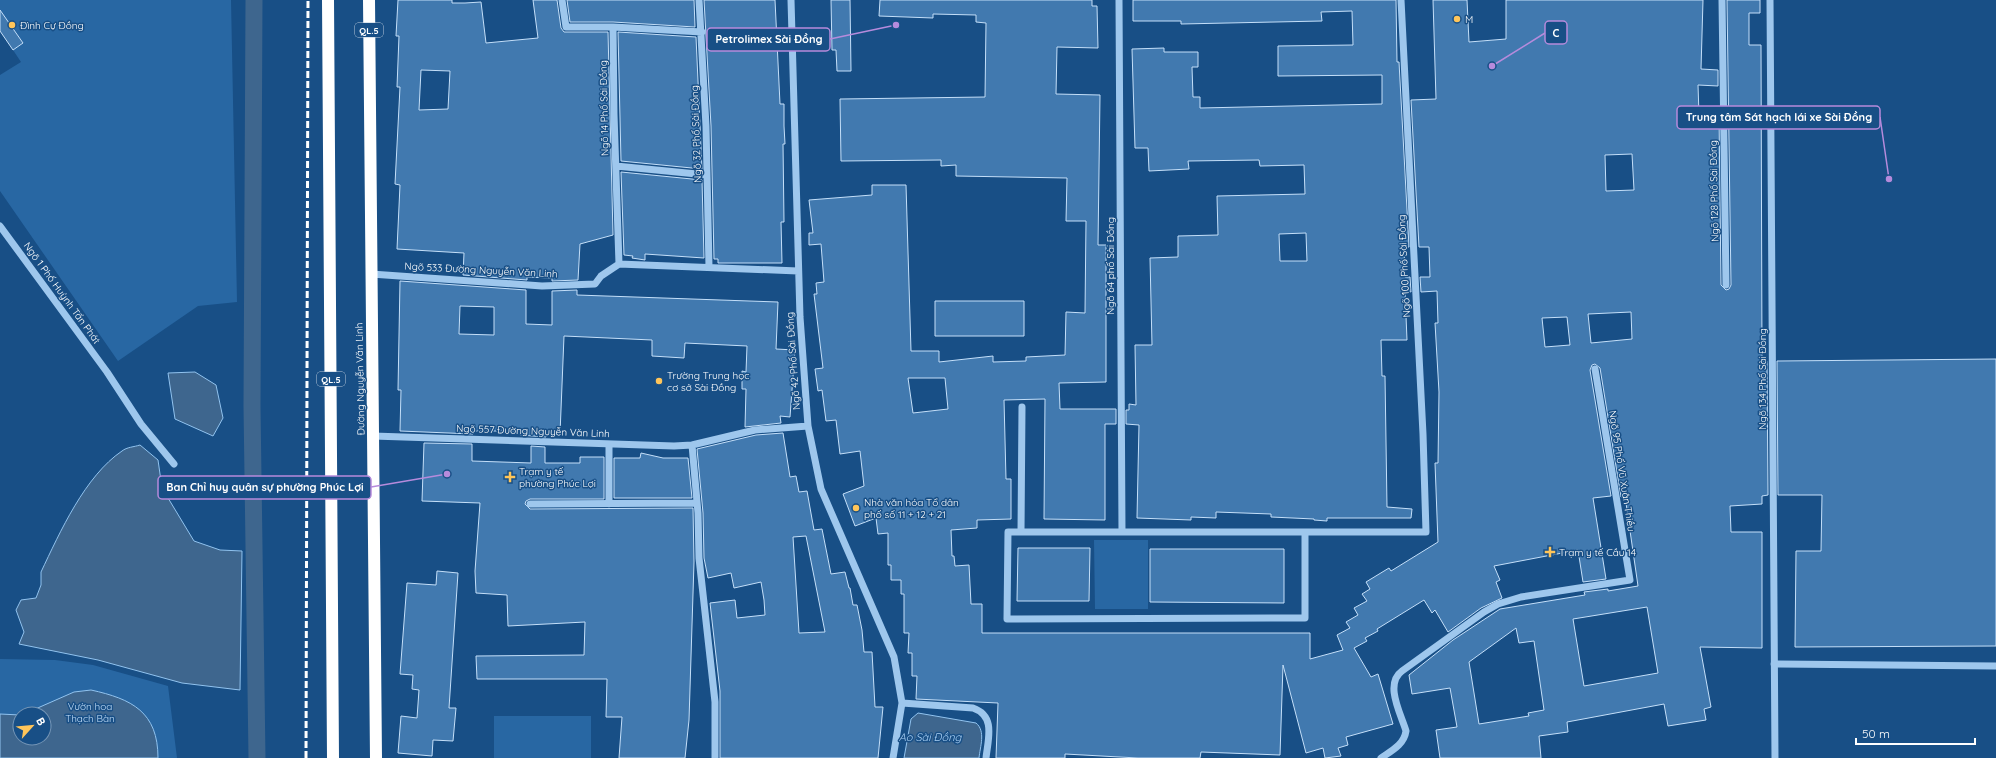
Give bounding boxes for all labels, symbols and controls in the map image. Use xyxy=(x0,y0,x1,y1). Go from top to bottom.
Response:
place label: M xyxy=(1465,13,1473,26)
marker: M xyxy=(1452,14,1462,24)
place label: Đình Cự Đồng xyxy=(20,19,84,32)
marker: Đình Cự Đồng xyxy=(7,20,17,30)
callout: C xyxy=(1545,21,1567,44)
road number: QL.5 xyxy=(355,23,383,37)
text: C xyxy=(1553,26,1560,40)
callout: Petrolimex Sài Đồng xyxy=(707,28,830,51)
text: Petrolimex Sài Đồng xyxy=(716,32,823,46)
street label: Ngõ 14 Phố Sài Đồng xyxy=(597,60,611,156)
street label: Ngõ 32 Phố Sài Đồng xyxy=(688,85,704,183)
callout: Trung tâm Sát hạch lái xe Sài Đồng xyxy=(1677,106,1880,129)
text: Trung tâm Sát hạch lái xe Sài Đồng xyxy=(1686,110,1872,124)
street label: Ngõ 128 Phố Sài Đồng xyxy=(1707,140,1721,242)
street label: Ngõ 100 Phố Sài Đồng xyxy=(1395,214,1413,318)
street label: Ngõ 64 phố Sài Đồng xyxy=(1104,217,1117,315)
street label: Ngõ 1 Phố Huỳnh Tấn Phát xyxy=(21,240,104,347)
street label: Ngõ 533 Đường Nguyễn Văn Linh xyxy=(404,259,558,281)
street label: Ngõ 42 Phố Sài Đồng xyxy=(783,312,803,410)
street label: Đường Nguyễn Văn Linh xyxy=(353,323,367,435)
street label: Ngõ 134 Phố Sài Đồng xyxy=(1756,328,1769,430)
place label: Trường Trung học cơ sở Sài Đồng xyxy=(667,369,749,394)
road number: QL.5 xyxy=(317,372,345,386)
marker: Trường Trung học cơ sở Sài Đồng xyxy=(654,376,664,386)
street label: Ngõ 95 Phố Vũ Xuân Thiều xyxy=(1606,409,1638,533)
street label: Ngõ 557 Đường Nguyễn Văn Linh xyxy=(456,422,610,440)
place label: Trạm y tế phường Phúc Lợi xyxy=(519,465,596,490)
marker: Trạm y tế phường Phúc Lợi xyxy=(504,471,516,483)
callout: Ban Chỉ huy quân sự phường Phúc Lợi xyxy=(158,476,371,499)
text: Ban Chỉ huy quân sự phường Phúc Lợi xyxy=(166,480,364,494)
place label: Nhà văn hóa Tổ dân phố số 11 + 12 + 21 xyxy=(864,496,959,521)
marker: Nhà văn hóa Tổ dân phố số 11 + 12 + 21 xyxy=(851,503,861,513)
marker: Trạm y tế Cầu 14 xyxy=(1544,546,1556,558)
place label: Trạm y tế Cầu 14 xyxy=(1559,546,1636,559)
park label: Vườn hoa Thạch Bàn xyxy=(65,700,115,725)
north arrow xyxy=(12,706,52,746)
text: B xyxy=(33,715,49,728)
scale bar xyxy=(1856,720,1975,746)
text: 50 m xyxy=(1862,726,1890,741)
water label: Ao Sài Đồng xyxy=(899,730,963,744)

